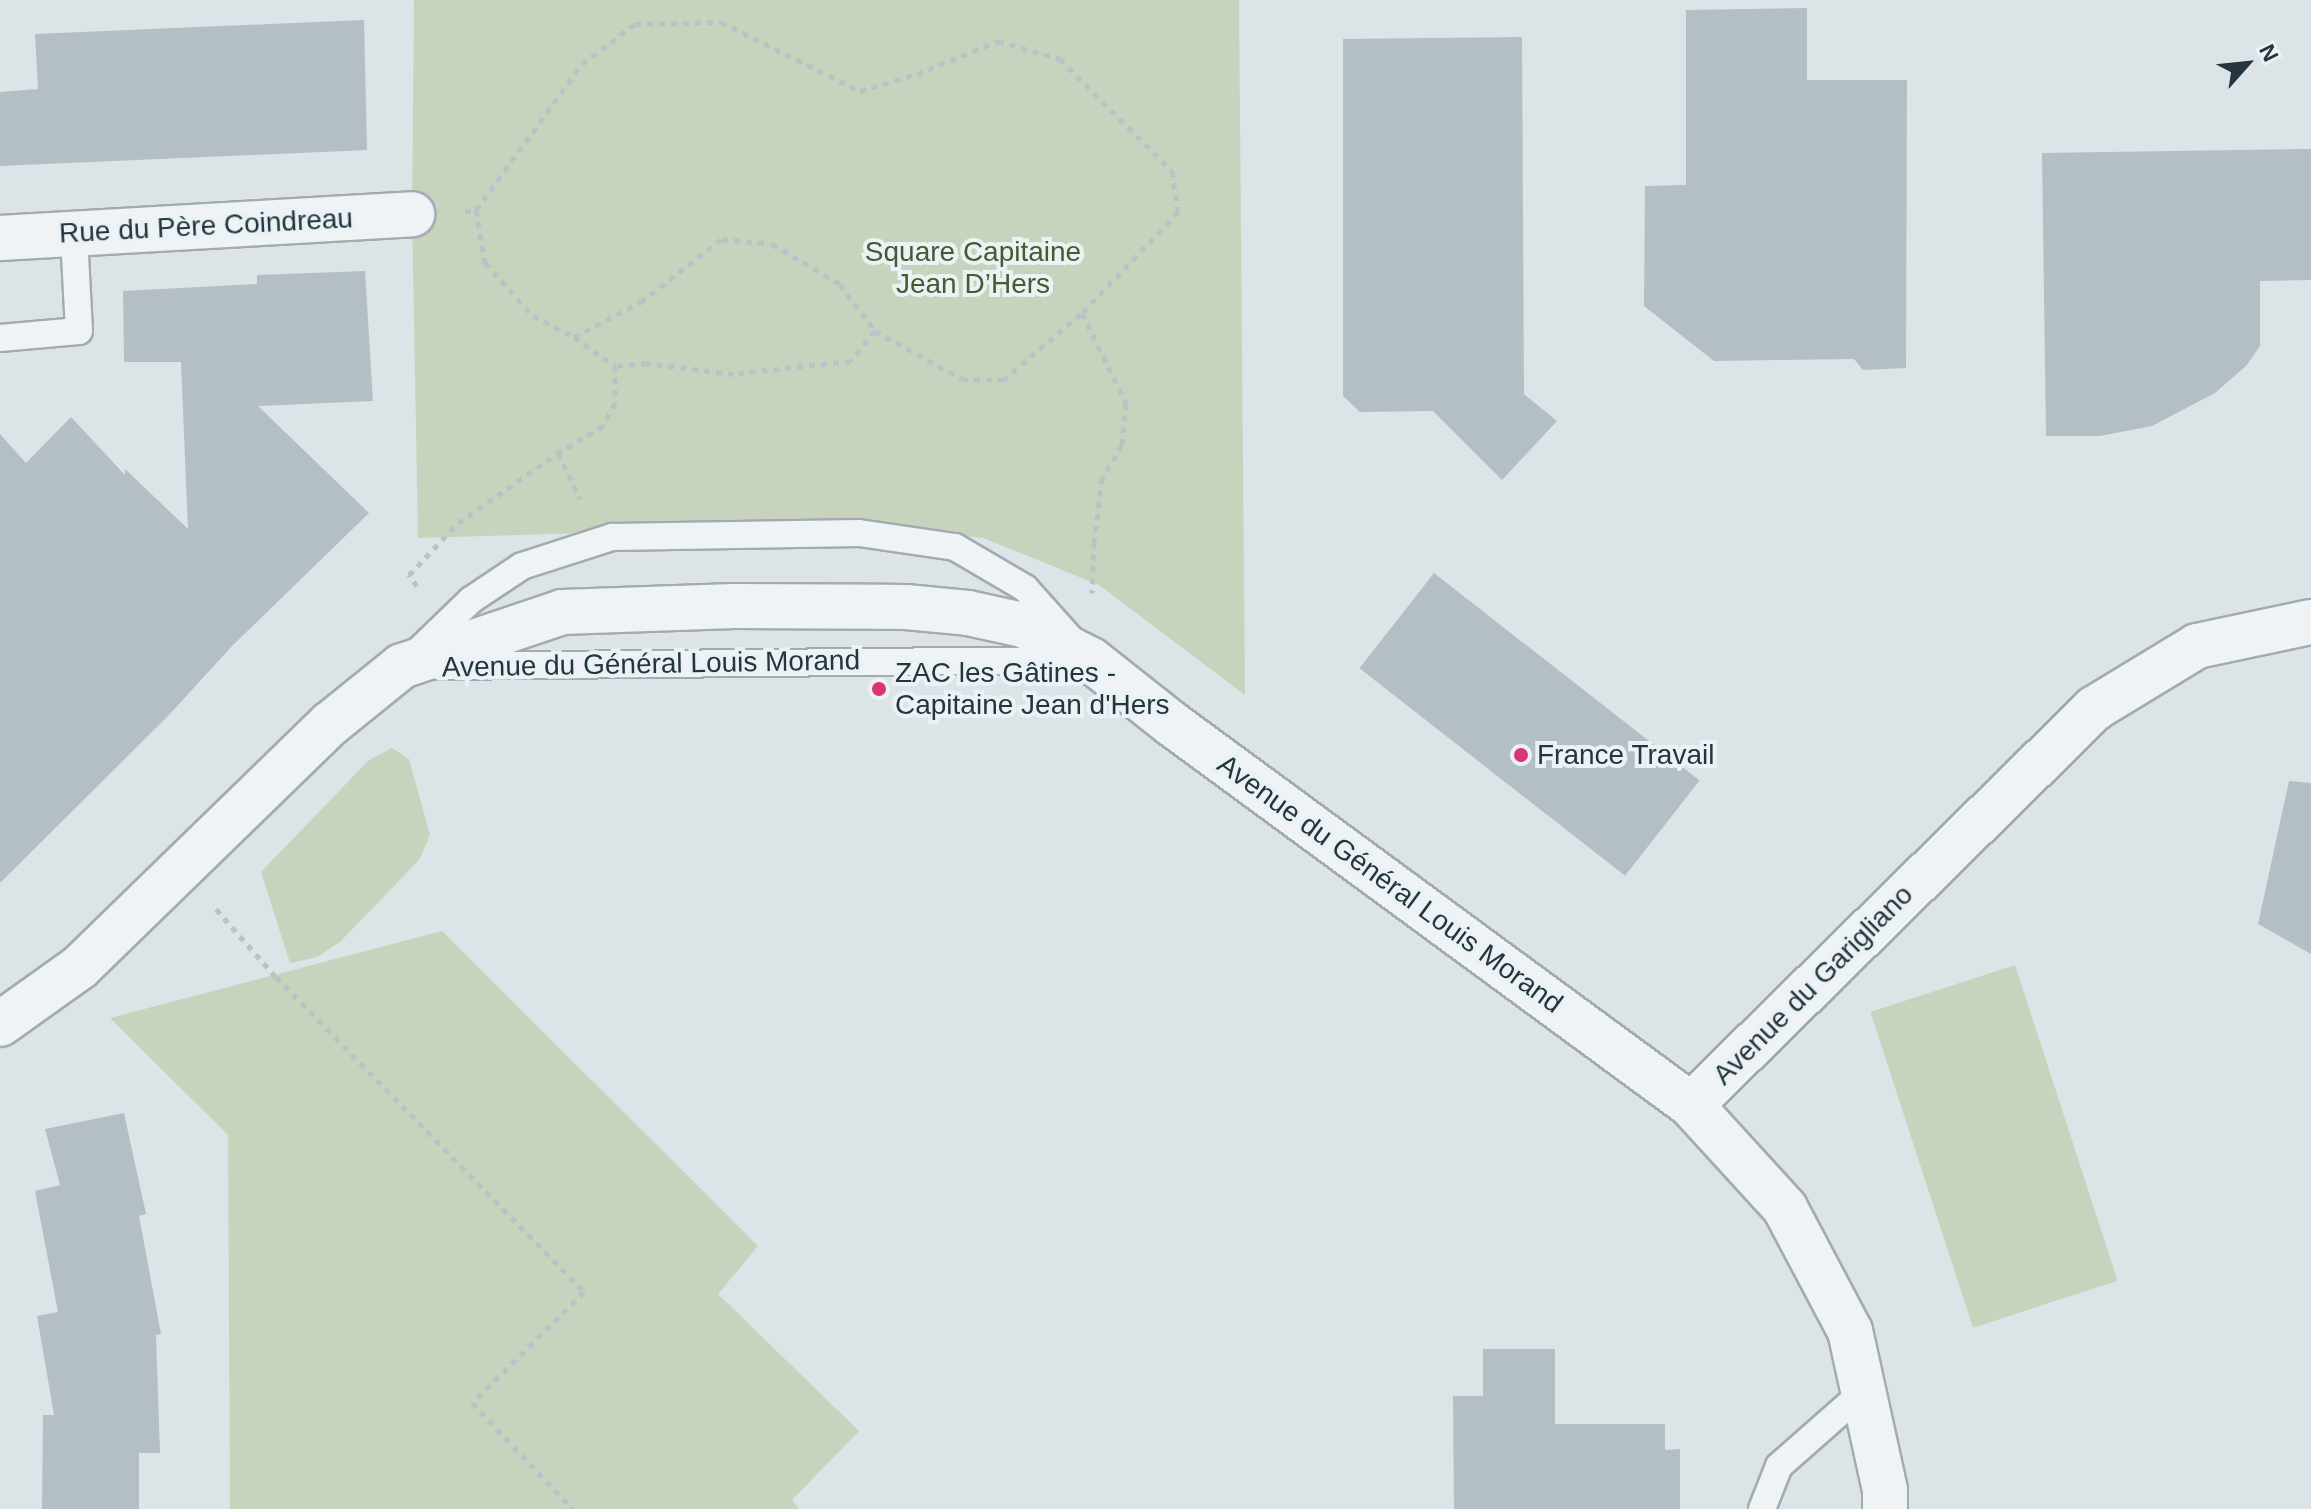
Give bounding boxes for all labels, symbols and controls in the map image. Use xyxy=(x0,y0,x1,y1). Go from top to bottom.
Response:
north arrow xyxy=(2207,24,2287,104)
text: N xyxy=(2254,40,2284,66)
street label: Rue du Père Coindreau xyxy=(58,202,354,250)
park label: Square Capitaine Jean D’Hers xyxy=(865,235,1081,301)
street label: Avenue du Général Louis Morand xyxy=(442,644,860,684)
place label: ZAC les Gâtines - Capitaine Jean d'Hers xyxy=(895,656,1170,722)
marker: ZAC les Gâtines - Capitaine Jean d'Hers xyxy=(870,680,888,698)
place label: France Travail xyxy=(1537,738,1715,772)
marker: France Travail xyxy=(1512,746,1530,764)
street label: Avenue du Général Louis Morand xyxy=(1211,747,1569,1021)
street label: Avenue du Garigliano xyxy=(1706,878,1920,1092)

